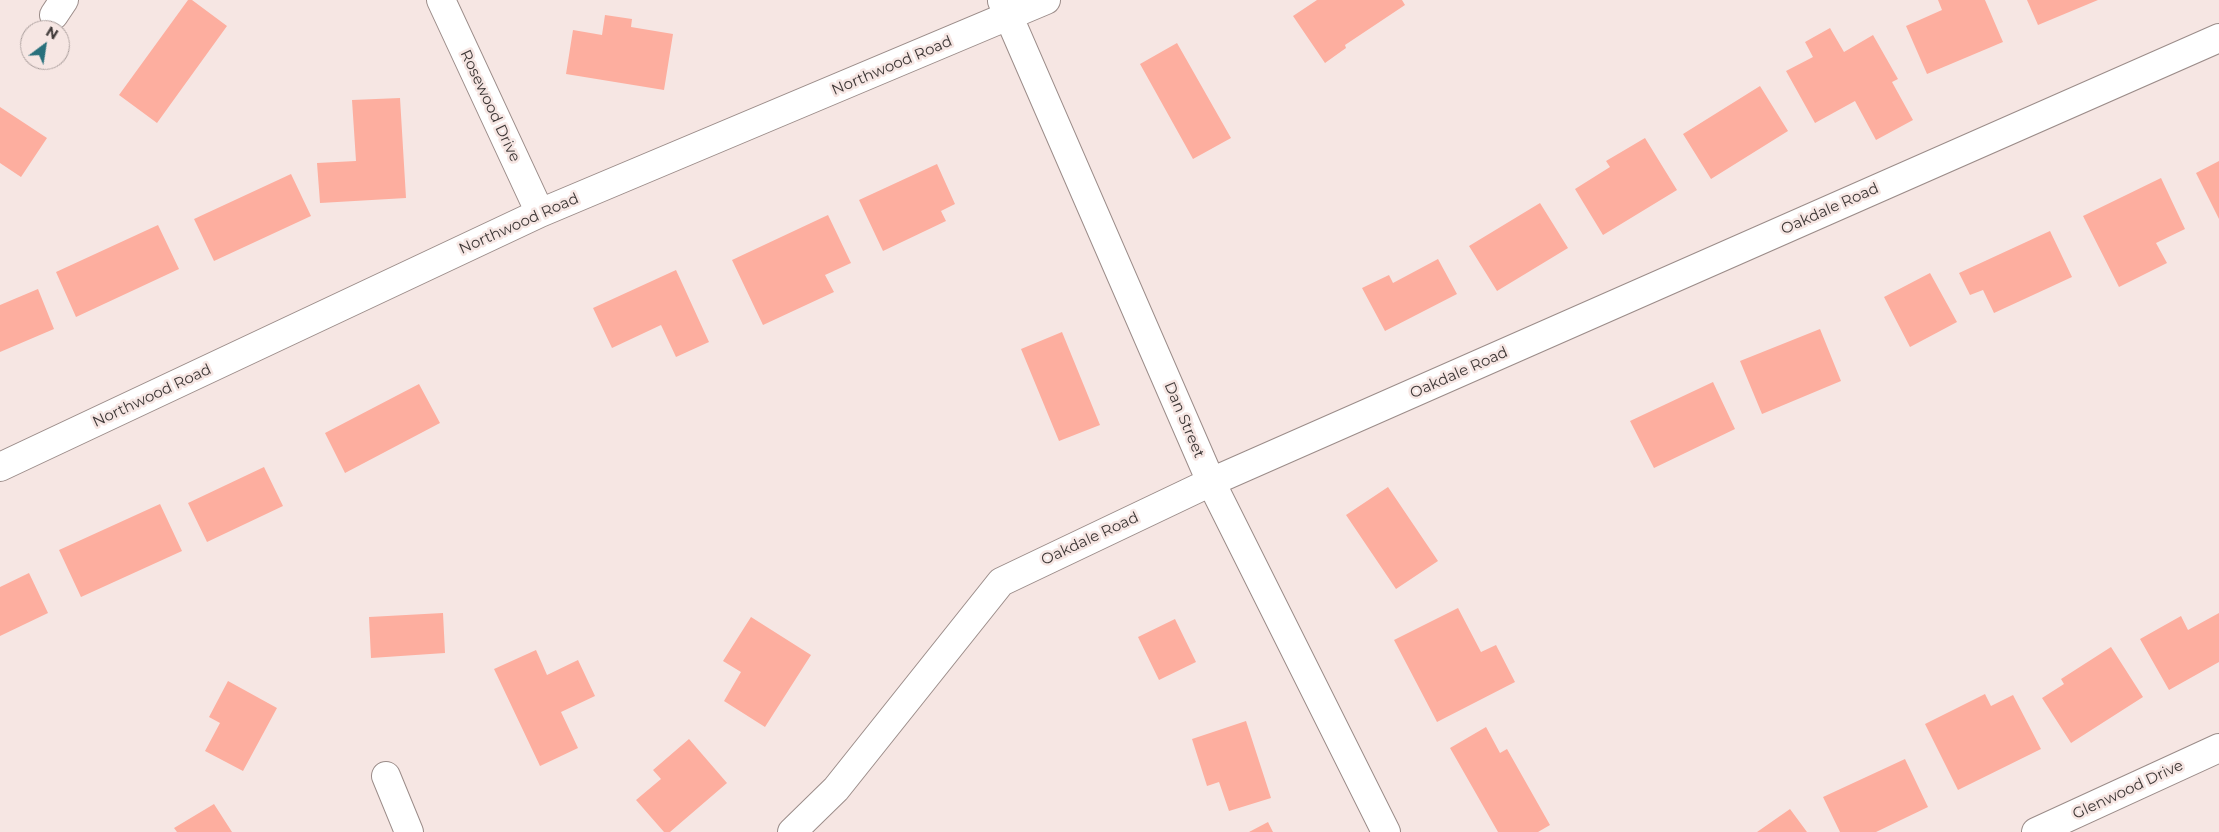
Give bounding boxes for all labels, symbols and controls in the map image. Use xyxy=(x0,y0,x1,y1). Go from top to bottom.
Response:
north arrow xyxy=(20,20,70,70)
text: N xyxy=(43,22,62,44)
street label: Northwood Road xyxy=(829,33,955,99)
street label: Rosewood Drive xyxy=(456,47,524,165)
street label: Oakdale Road xyxy=(1778,179,1882,239)
street label: Northwood Road xyxy=(456,190,582,258)
street label: Oakdale Road xyxy=(1407,343,1511,403)
street label: Northwood Road xyxy=(90,361,214,431)
street label: Dan Street xyxy=(1160,379,1208,461)
street label: Oakdale Road xyxy=(1038,509,1142,569)
street label: Glenwood Drive xyxy=(2070,757,2186,823)

